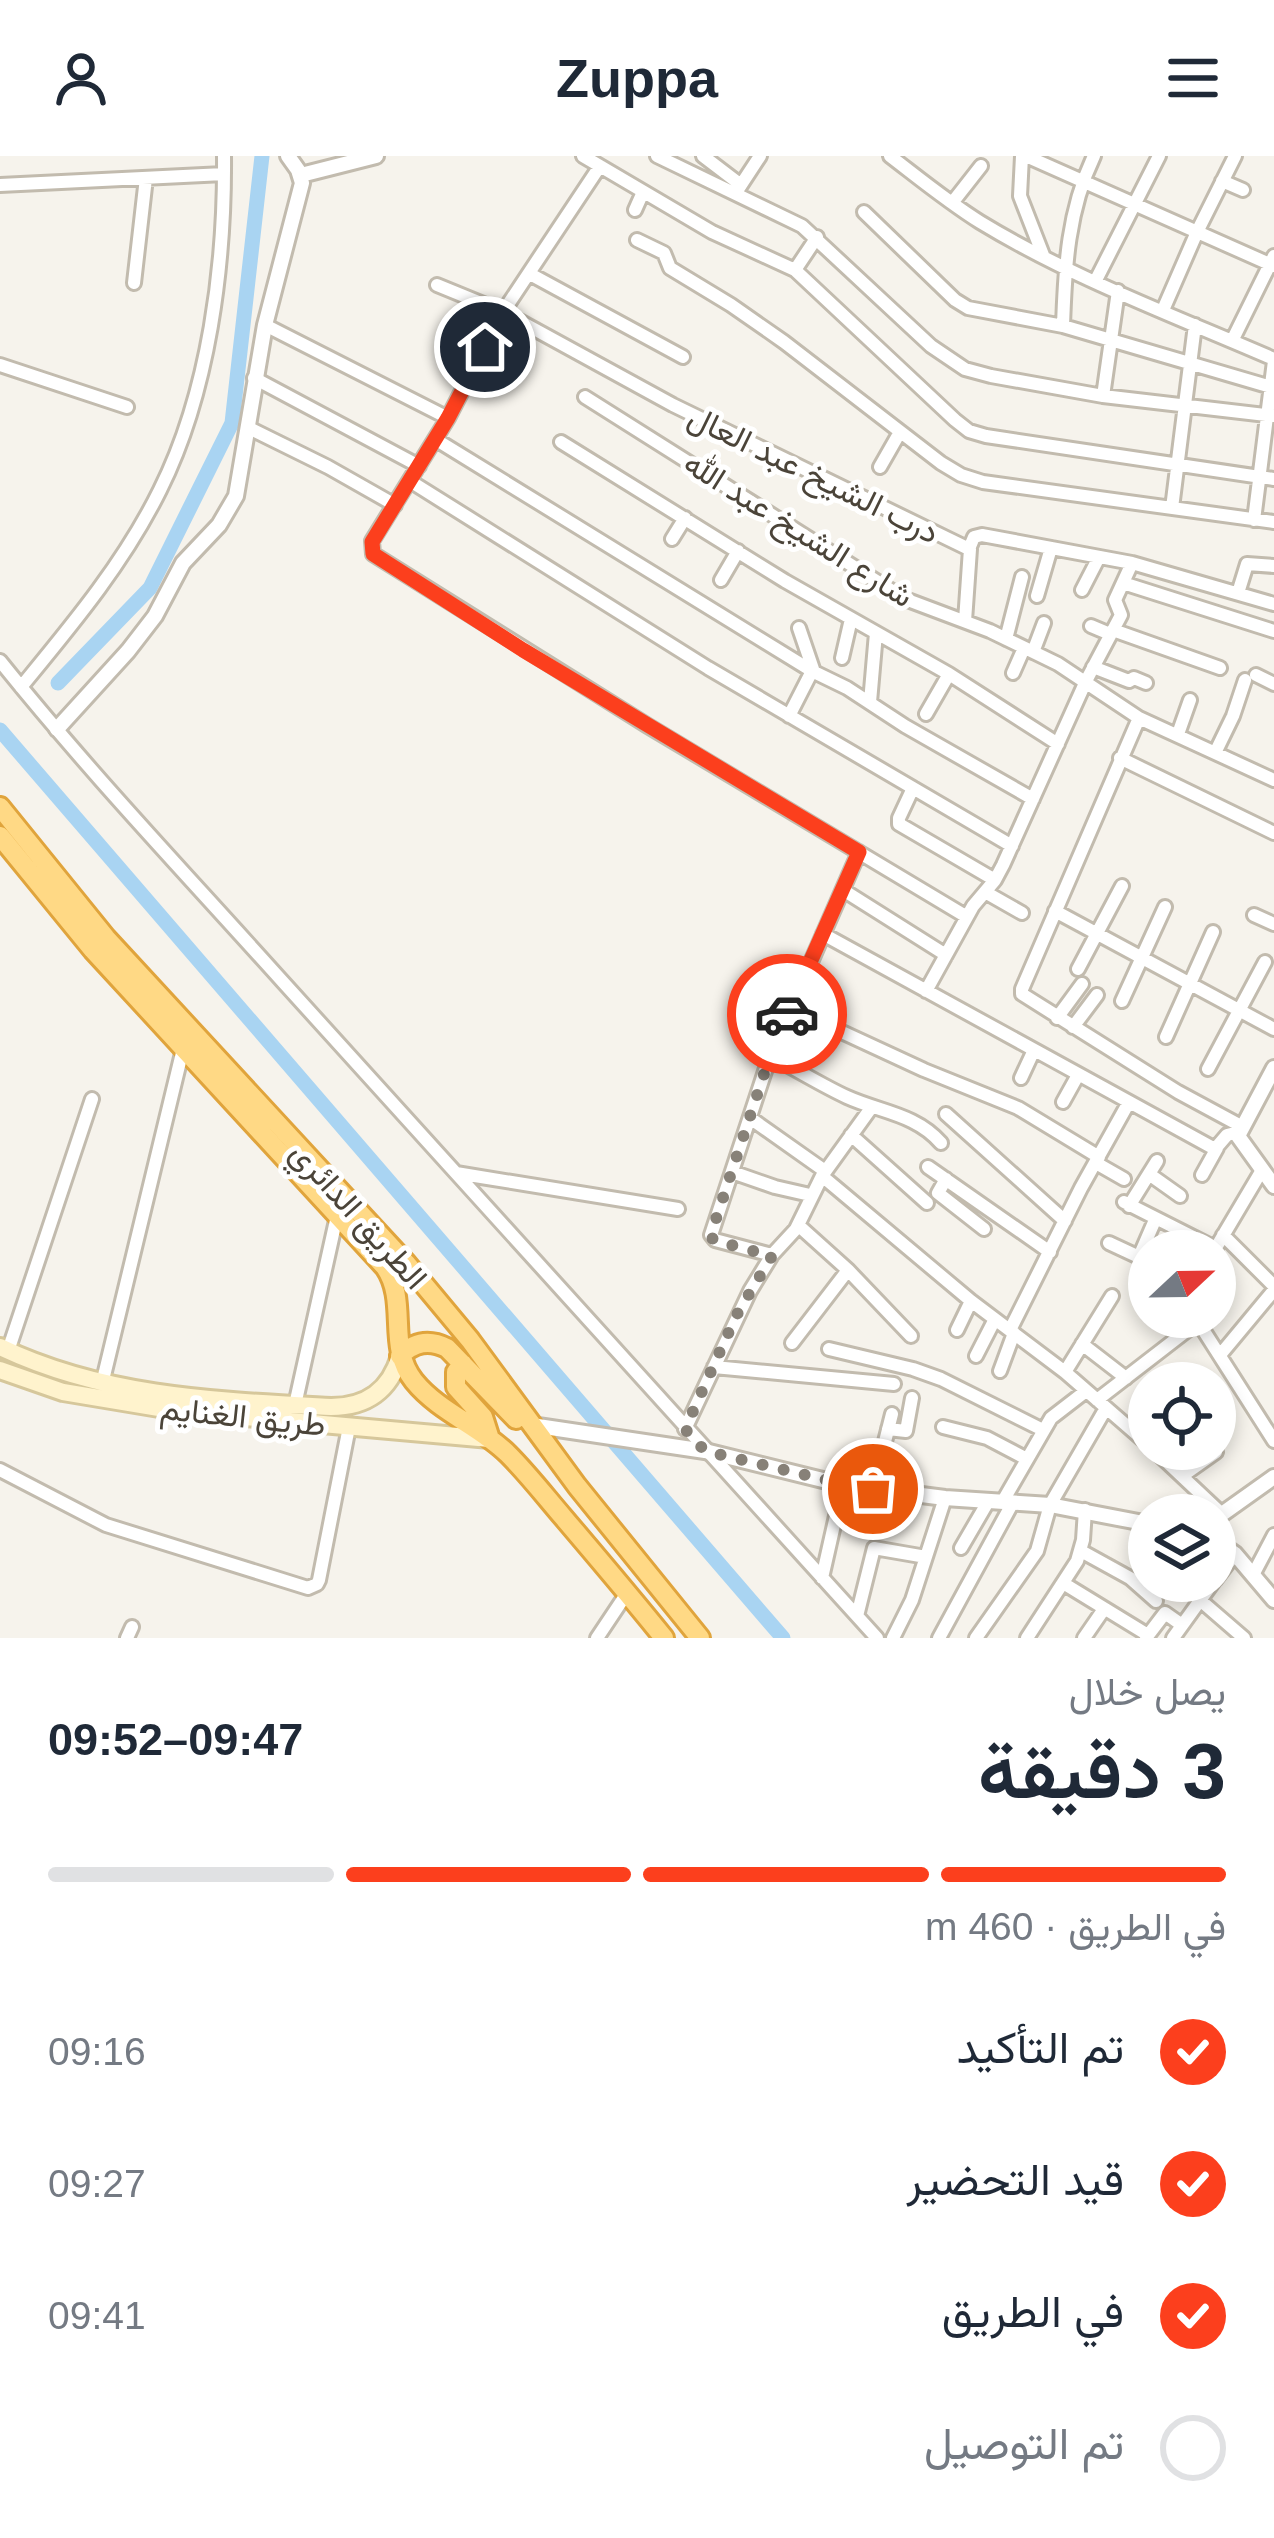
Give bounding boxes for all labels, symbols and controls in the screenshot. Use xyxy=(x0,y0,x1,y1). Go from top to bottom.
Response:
icon: person xyxy=(48,45,114,111)
icon: menu xyxy=(1160,45,1226,111)
text: Zuppa xyxy=(556,48,718,108)
pin xyxy=(434,296,536,398)
icon: home xyxy=(452,314,518,380)
street label: درب الشيخ عبد العال xyxy=(681,397,945,554)
street label: شارع الشيخ عبد الله xyxy=(676,443,921,618)
courier xyxy=(727,954,847,1074)
icon: car xyxy=(754,981,820,1047)
street label: الطريق الدائري xyxy=(277,1134,435,1302)
north arrow xyxy=(1128,1230,1236,1338)
map controls xyxy=(1128,1230,1236,1602)
button: locate xyxy=(1128,1362,1236,1470)
street label: طريق الغنايم xyxy=(158,1389,328,1446)
pin xyxy=(822,1438,924,1540)
icon: bag xyxy=(840,1456,906,1522)
button: layers xyxy=(1128,1494,1236,1602)
text: يصل خلال xyxy=(1069,1670,1226,1713)
text: 09:47–09:52 xyxy=(48,1714,303,1765)
text: 3 دقيقة xyxy=(978,1727,1226,1815)
text: في الطريق · 460 m xyxy=(925,1905,1226,1948)
icon: check xyxy=(1160,2019,1226,2085)
text: تم التأكيد xyxy=(957,2022,1124,2073)
text: 09:16 xyxy=(48,2030,146,2073)
icon: check xyxy=(1160,2151,1226,2217)
text: قيد التحضير xyxy=(907,2154,1124,2205)
text: 09:27 xyxy=(48,2162,146,2205)
icon: check xyxy=(1160,2283,1226,2349)
text: في الطريق xyxy=(942,2286,1124,2337)
text: 09:41 xyxy=(48,2294,146,2337)
text: تم التوصيل xyxy=(924,2418,1124,2469)

